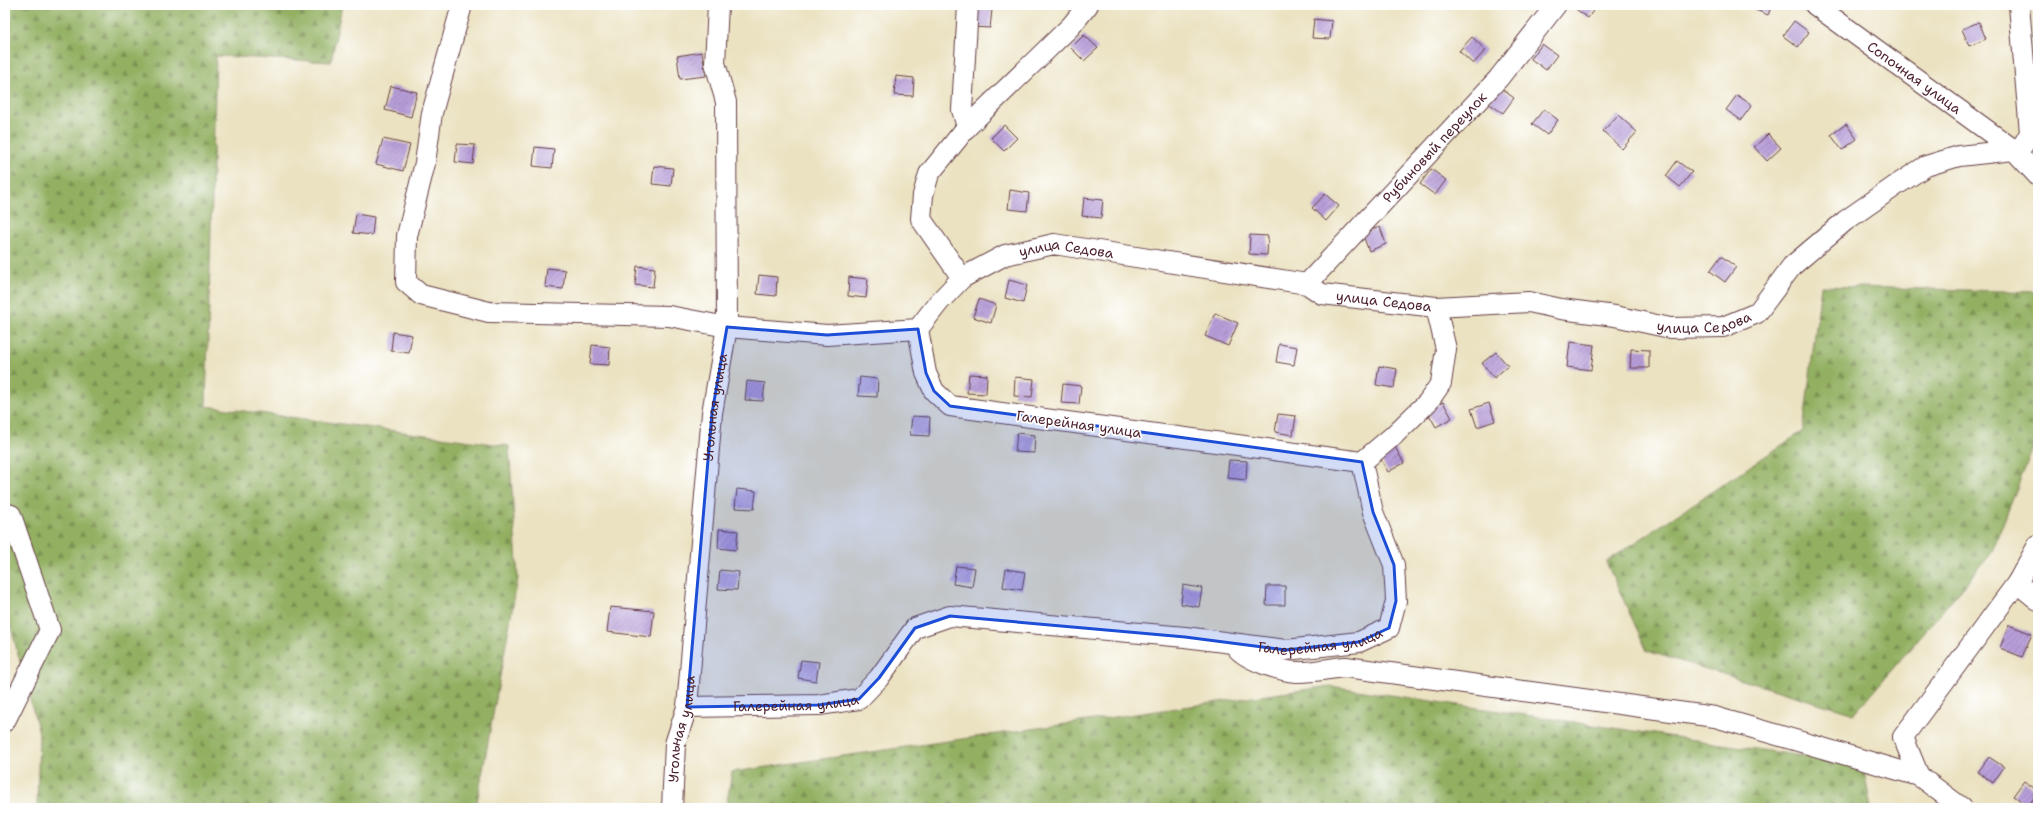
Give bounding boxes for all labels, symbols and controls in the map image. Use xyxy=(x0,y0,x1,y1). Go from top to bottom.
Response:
street label: Сопочная улица xyxy=(1864,37,1965,118)
street label: Рубиновый переулок xyxy=(1378,88,1491,206)
street label: улица Седова xyxy=(1017,235,1115,262)
street label: улица Седова xyxy=(1335,287,1433,315)
street label: улица Седова xyxy=(1655,307,1754,337)
street label: Угольная улица xyxy=(699,352,731,462)
street label: Галерейная улица xyxy=(1015,406,1143,442)
street label: Галерейная улица xyxy=(1257,623,1386,659)
street label: Угольная улица xyxy=(664,675,699,783)
street label: Галерейная улица xyxy=(733,690,860,715)

